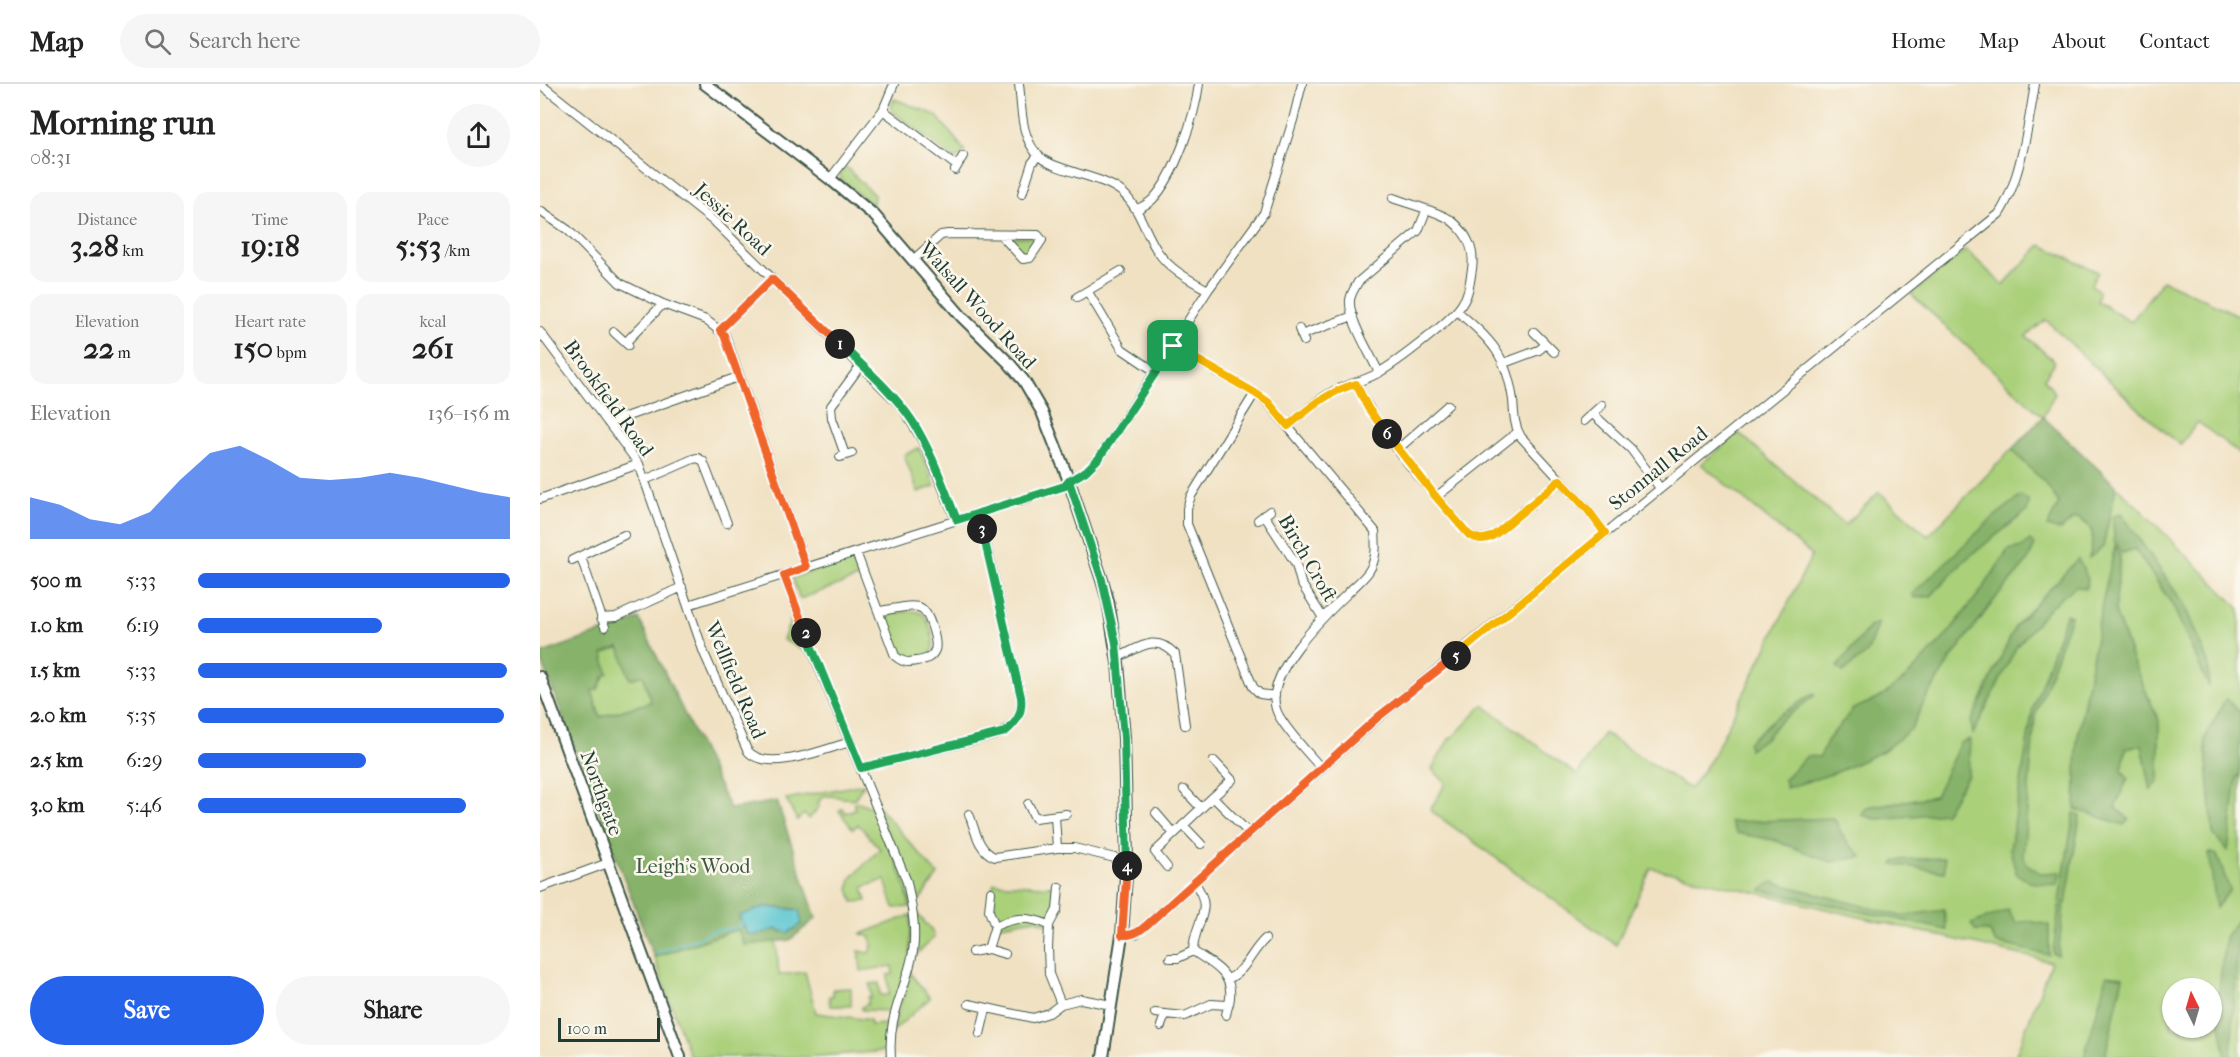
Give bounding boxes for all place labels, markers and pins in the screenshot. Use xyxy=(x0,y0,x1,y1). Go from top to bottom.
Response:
pin xyxy=(1147,320,1198,371)
pin: 1 xyxy=(825,329,855,359)
pin: 6 xyxy=(1372,419,1402,449)
pin: 3 xyxy=(967,514,997,544)
pin: 2 xyxy=(791,618,821,648)
pin: 5 xyxy=(1441,641,1471,671)
pin: 4 xyxy=(1112,851,1142,881)

